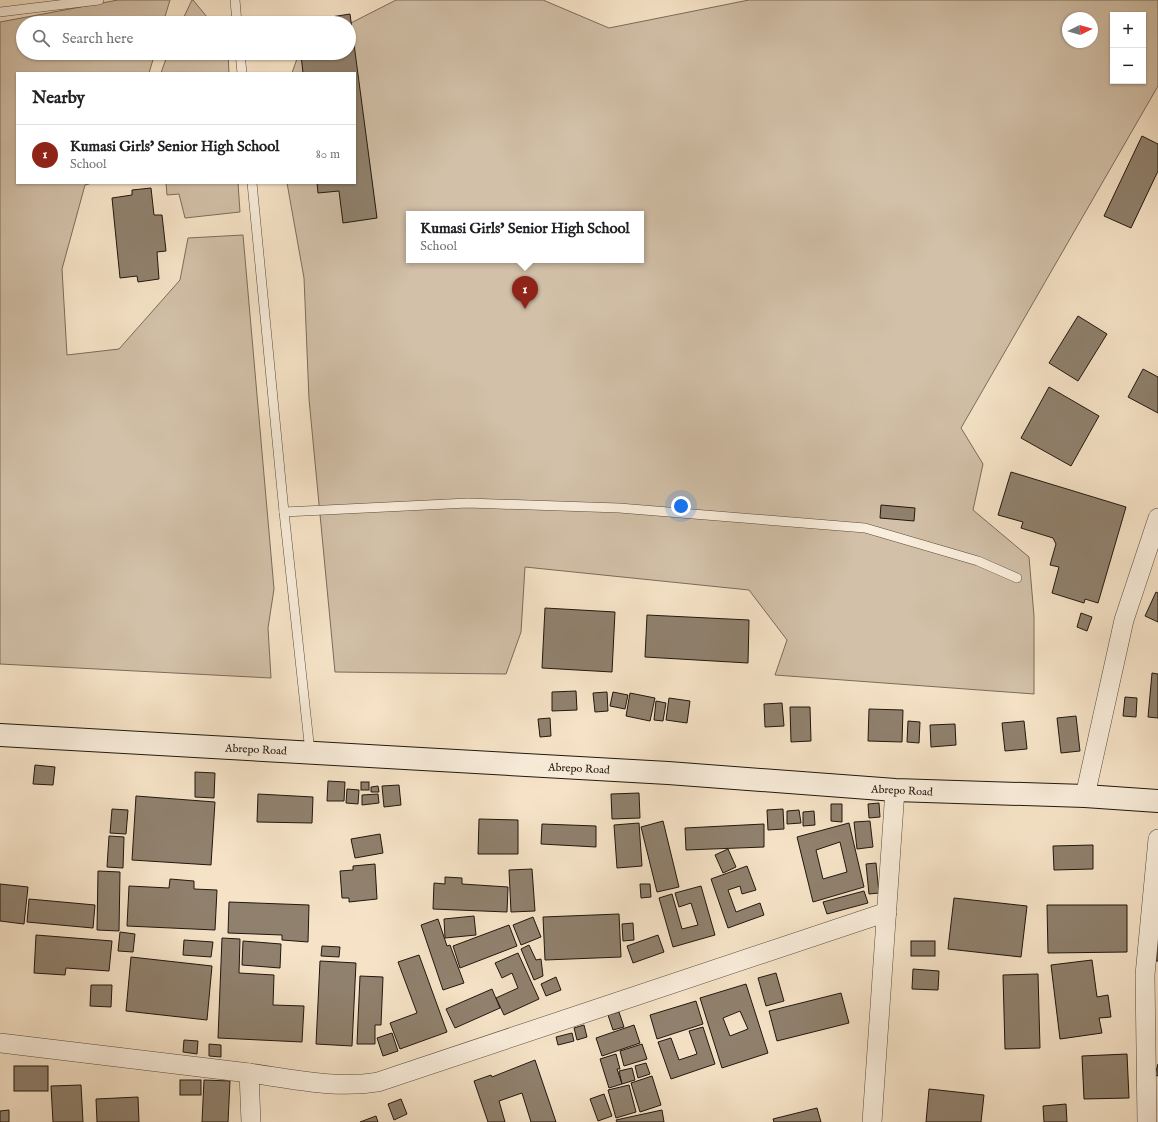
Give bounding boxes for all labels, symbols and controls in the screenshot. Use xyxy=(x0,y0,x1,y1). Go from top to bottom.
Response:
north arrow xyxy=(1062,12,1098,48)
map controls xyxy=(1110,12,1146,84)
button: + xyxy=(1110,12,1146,48)
search box xyxy=(16,16,356,60)
icon: search xyxy=(30,27,52,49)
text: Search here xyxy=(62,29,133,48)
button: − xyxy=(1110,48,1146,84)
text: Nearby xyxy=(32,88,85,109)
text: Kumasi Girls' Senior High School xyxy=(70,137,279,156)
text: 1 xyxy=(43,146,47,163)
text: 80 m xyxy=(316,146,340,163)
text: School xyxy=(70,156,107,173)
popup xyxy=(406,211,644,263)
text: Kumasi Girls' Senior High School xyxy=(420,219,630,238)
text: School xyxy=(420,238,457,255)
pin: 1 xyxy=(512,276,538,309)
your location xyxy=(671,496,691,516)
street label: Abrepo Road xyxy=(224,741,287,759)
street label: Abrepo Road xyxy=(547,760,610,778)
street label: Abrepo Road xyxy=(870,782,933,800)

